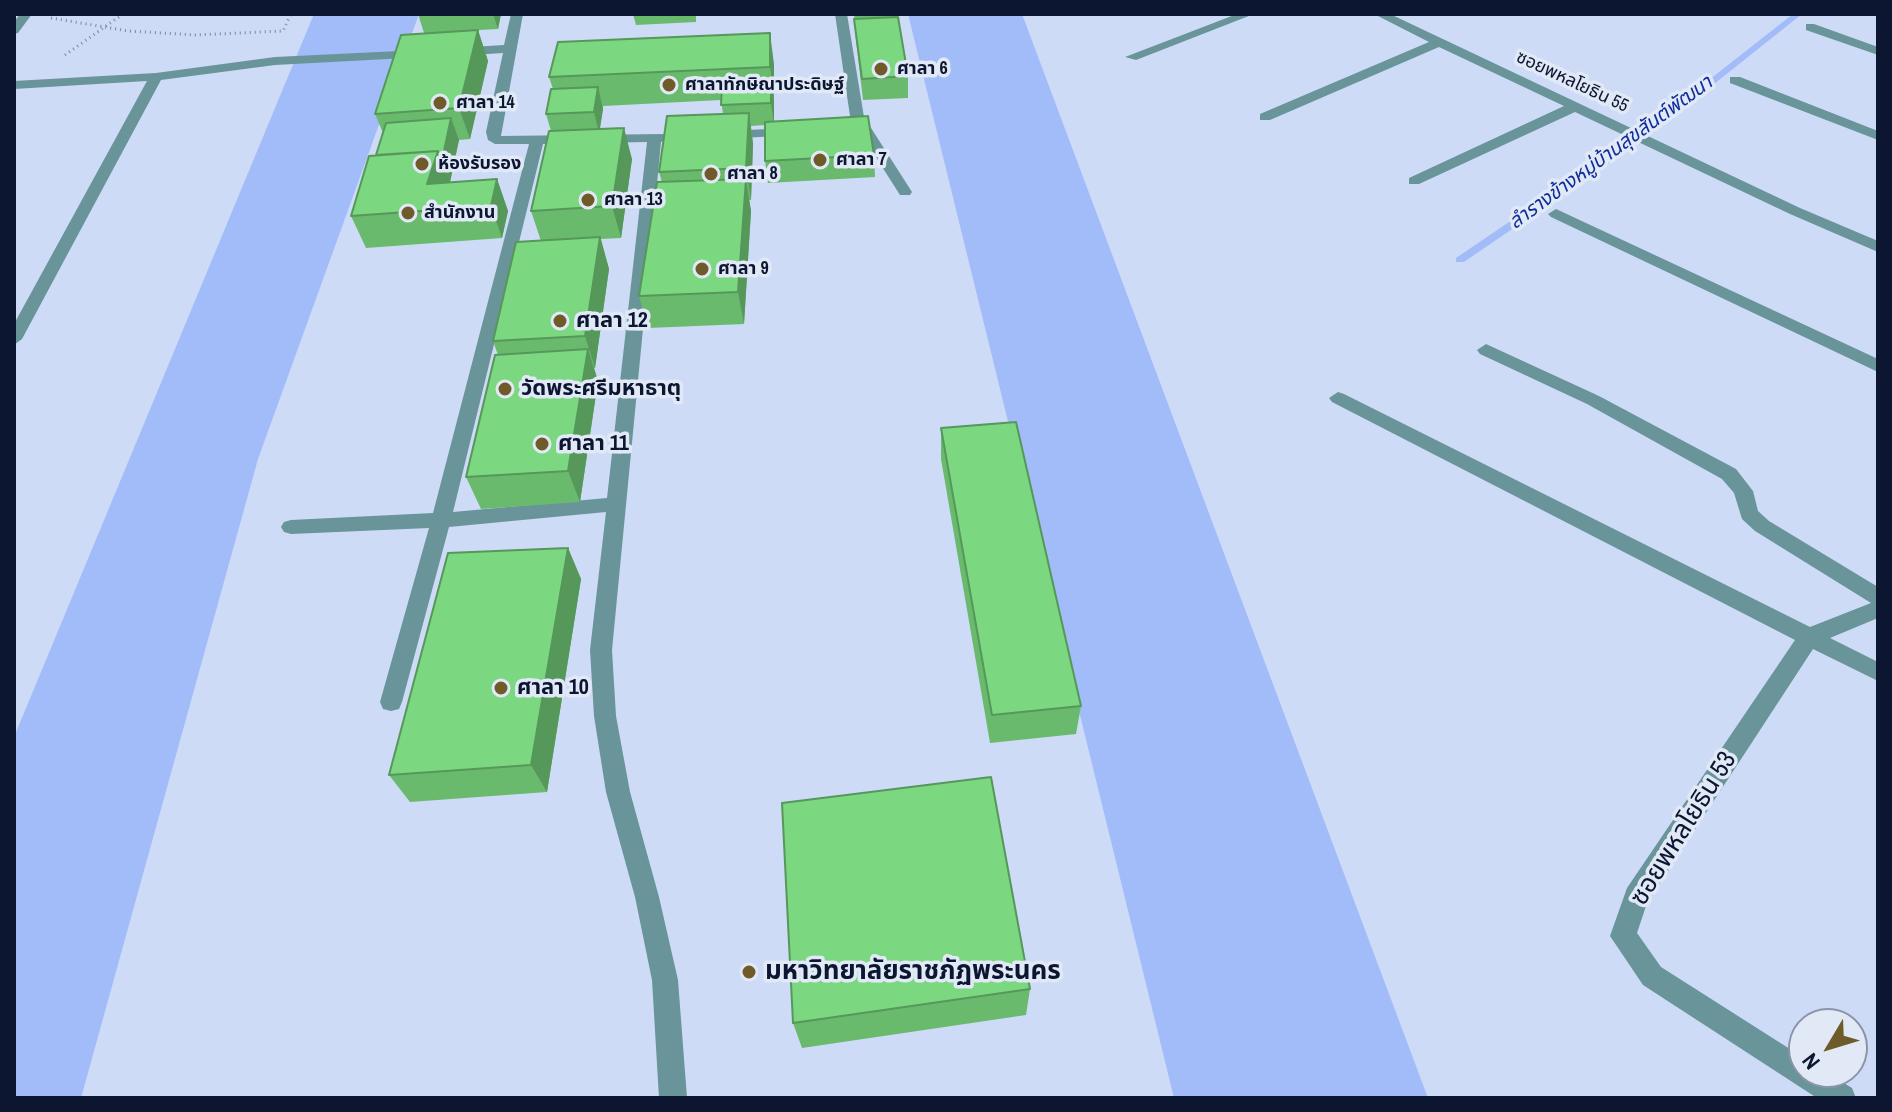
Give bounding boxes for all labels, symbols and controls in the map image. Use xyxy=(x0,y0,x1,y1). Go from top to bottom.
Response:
street label: ซอยพหลโยธิน 55 xyxy=(1512,47,1632,117)
place label: ศาลา 6 xyxy=(897,58,948,80)
marker: ศาลา 6 xyxy=(872,60,890,78)
water label: ลำรางข้างหมู่บ้านสุขสันต์พัฒนา xyxy=(1505,71,1717,235)
place label: ศาลาทักษิณาประดิษฐ์ xyxy=(685,74,844,96)
marker: ศาลาทักษิณาประดิษฐ์ xyxy=(660,76,678,94)
place label: ศาลา 14 xyxy=(456,92,515,114)
marker: ศาลา 14 xyxy=(431,94,449,112)
place label: ศาลา 7 xyxy=(836,149,887,171)
marker: ศาลา 7 xyxy=(811,151,829,169)
place label: ห้องรับรอง xyxy=(438,153,521,175)
marker: ห้องรับรอง xyxy=(413,155,431,173)
place label: ศาลา 8 xyxy=(727,163,778,185)
marker: ศาลา 8 xyxy=(702,165,720,183)
place label: ศาลา 13 xyxy=(604,189,663,211)
marker: ศาลา 13 xyxy=(579,191,597,209)
place label: สำนักงาน xyxy=(424,202,495,224)
marker: สำนักงาน xyxy=(399,204,417,222)
place label: ศาลา 9 xyxy=(718,258,769,280)
marker: ศาลา 9 xyxy=(693,260,711,278)
place label: ศาลา 12 xyxy=(576,308,648,334)
marker: ศาลา 12 xyxy=(551,312,569,330)
place label: วัดพระศรีมหาธาตุ xyxy=(521,376,681,402)
marker: วัดพระศรีมหาธาตุ xyxy=(496,380,514,398)
place label: ศาลา 11 xyxy=(558,431,629,457)
marker: ศาลา 11 xyxy=(533,435,551,453)
place label: ศาลา 10 xyxy=(517,675,589,701)
marker: ศาลา 10 xyxy=(492,679,510,697)
street label: ซอยพหลโยธิน 53 xyxy=(1624,746,1744,912)
place label: มหาวิทยาลัยราชภัฏพระนคร xyxy=(765,956,1061,988)
marker: มหาวิทยาลัยราชภัฏพระนคร xyxy=(740,963,758,981)
north arrow xyxy=(1788,1008,1868,1088)
text: N xyxy=(1795,1047,1826,1076)

